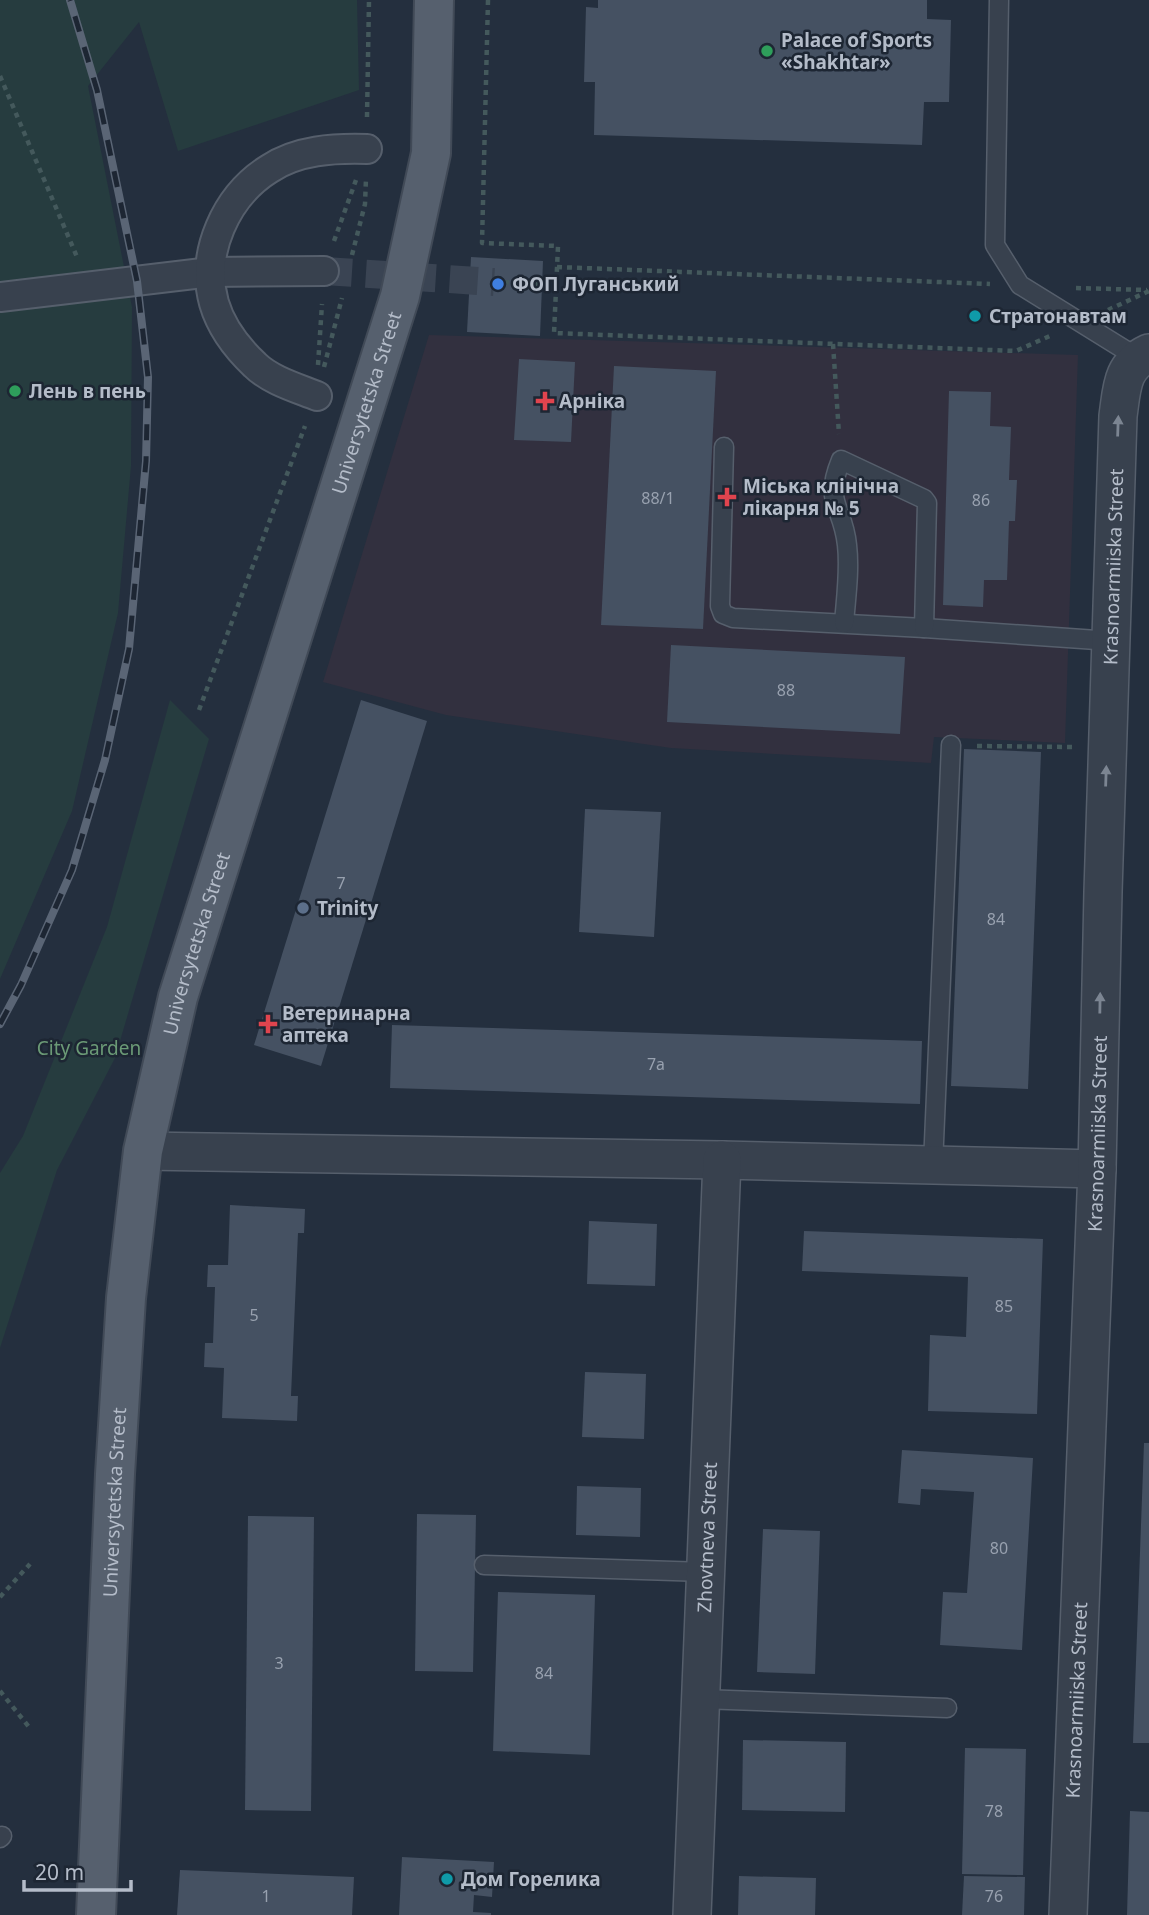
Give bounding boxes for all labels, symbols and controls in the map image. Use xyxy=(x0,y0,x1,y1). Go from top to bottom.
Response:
place label: Palace of Sports «Shakhtar» xyxy=(781,27,932,75)
marker: Palace of Sports «Shakhtar» xyxy=(759,43,775,59)
place label: ФОП Луганський xyxy=(512,271,679,297)
marker: ФОП Луганський xyxy=(490,276,506,292)
place label: Стратонавтам xyxy=(989,303,1127,329)
street label: Universytetska Street xyxy=(325,308,407,497)
marker: Стратонавтам xyxy=(967,308,983,324)
place label: Лень в пень xyxy=(29,378,146,404)
marker: Лень в пень xyxy=(7,383,23,399)
place label: Арніка xyxy=(559,388,625,414)
marker: Арніка xyxy=(537,393,553,409)
one-way arrow xyxy=(1112,415,1123,437)
street label: Krasnoarmiiska Street xyxy=(1097,468,1129,665)
place label: Міська клінічна лікарня № 5 xyxy=(743,473,899,521)
house number: 88/1 xyxy=(641,487,675,509)
marker: Міська клінічна лікарня № 5 xyxy=(717,487,737,507)
house number: 86 xyxy=(972,489,990,511)
house number: 88 xyxy=(777,679,795,701)
one-way arrow xyxy=(1101,764,1112,786)
street label: Universytetska Street xyxy=(157,849,236,1038)
house number: 7 xyxy=(336,872,346,894)
place label: Trinity xyxy=(317,895,378,921)
marker: Trinity xyxy=(295,900,311,916)
house number: 84 xyxy=(987,908,1005,930)
one-way arrow xyxy=(1095,992,1106,1014)
place label: Ветеринарна аптека xyxy=(282,1000,411,1048)
marker: Ветеринарна аптека xyxy=(260,1016,276,1032)
park label: City Garden xyxy=(37,1035,141,1061)
street label: Krasnoarmiiska Street xyxy=(1082,1035,1113,1232)
house number: 7а xyxy=(647,1053,665,1075)
house number: 85 xyxy=(995,1295,1013,1317)
house number: 5 xyxy=(249,1304,259,1326)
street label: Universytetska Street xyxy=(97,1407,132,1598)
street label: Zhovtneva Street xyxy=(691,1461,723,1613)
house number: 80 xyxy=(990,1537,1008,1559)
street label: Krasnoarmiiska Street xyxy=(1060,1601,1093,1799)
house number: 3 xyxy=(274,1652,284,1674)
house number: 84 xyxy=(535,1662,553,1684)
house number: 78 xyxy=(985,1800,1003,1822)
scale bar xyxy=(24,1848,131,1892)
text: 20 m xyxy=(35,1858,84,1886)
place label: Дом Горелика xyxy=(461,1866,601,1892)
marker: Дом Горелика xyxy=(439,1871,455,1887)
house number: 1 xyxy=(261,1885,271,1907)
house number: 76 xyxy=(985,1885,1003,1907)

